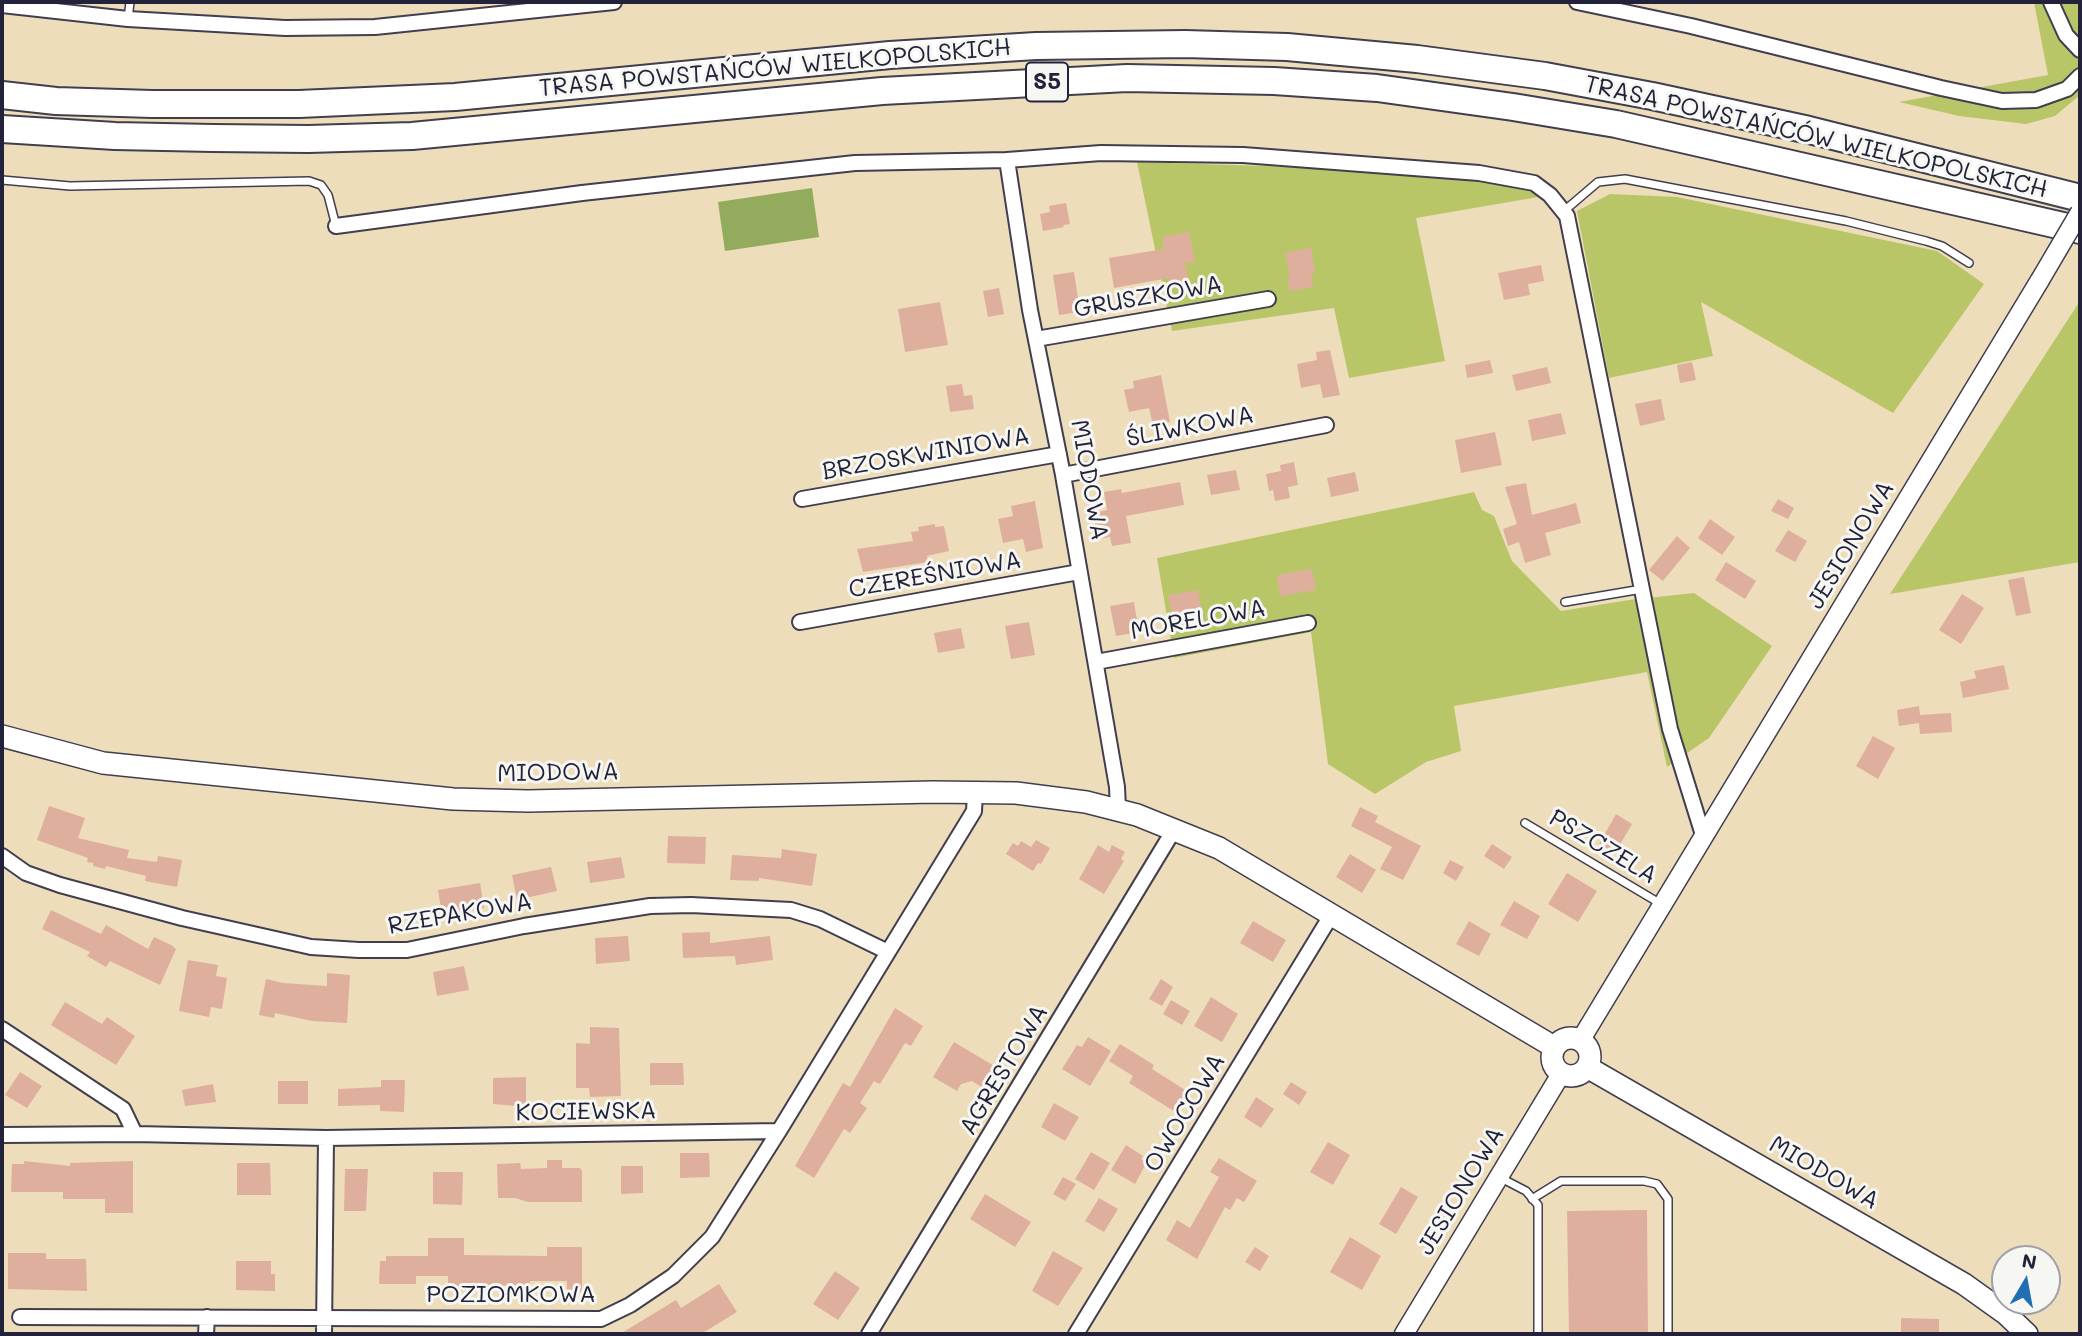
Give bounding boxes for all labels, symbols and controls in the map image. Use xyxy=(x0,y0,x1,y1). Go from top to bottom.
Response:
street label: TRASA POWSTAŃCÓW WIELKOPOLSKICH xyxy=(538,33,1012,103)
road number: S5 xyxy=(1026,62,1068,102)
street label: TRASA POWSTAŃCÓW WIELKOPOLSKICH xyxy=(1582,70,2050,204)
street label: GRUSZKOWA xyxy=(1072,270,1224,324)
street label: ŚLIWKOWA xyxy=(1124,401,1256,453)
street label: MIODOWA xyxy=(1064,418,1114,542)
street label: BRZOSKWINIOWA xyxy=(820,422,1032,486)
street label: JESIONOWA xyxy=(1801,476,1901,614)
street label: CZEREŚNIOWA xyxy=(847,546,1023,604)
street label: MORELOWA xyxy=(1128,594,1268,646)
street label: MIODOWA xyxy=(497,758,619,788)
street label: PSZCZELA xyxy=(1544,804,1662,890)
street label: RZEPAKOWA xyxy=(386,887,534,941)
street label: AGRESTOWA xyxy=(954,1000,1054,1140)
street label: OWOCOWA xyxy=(1138,1049,1232,1177)
street label: KOCIEWSKA xyxy=(515,1096,657,1128)
street label: JESIONOWA xyxy=(1411,1122,1511,1260)
street label: MIODOWA xyxy=(1764,1130,1884,1216)
north arrow xyxy=(1991,1245,2061,1315)
text: N xyxy=(2020,1247,2039,1274)
street label: POZIOMKOWA xyxy=(426,1281,596,1309)

